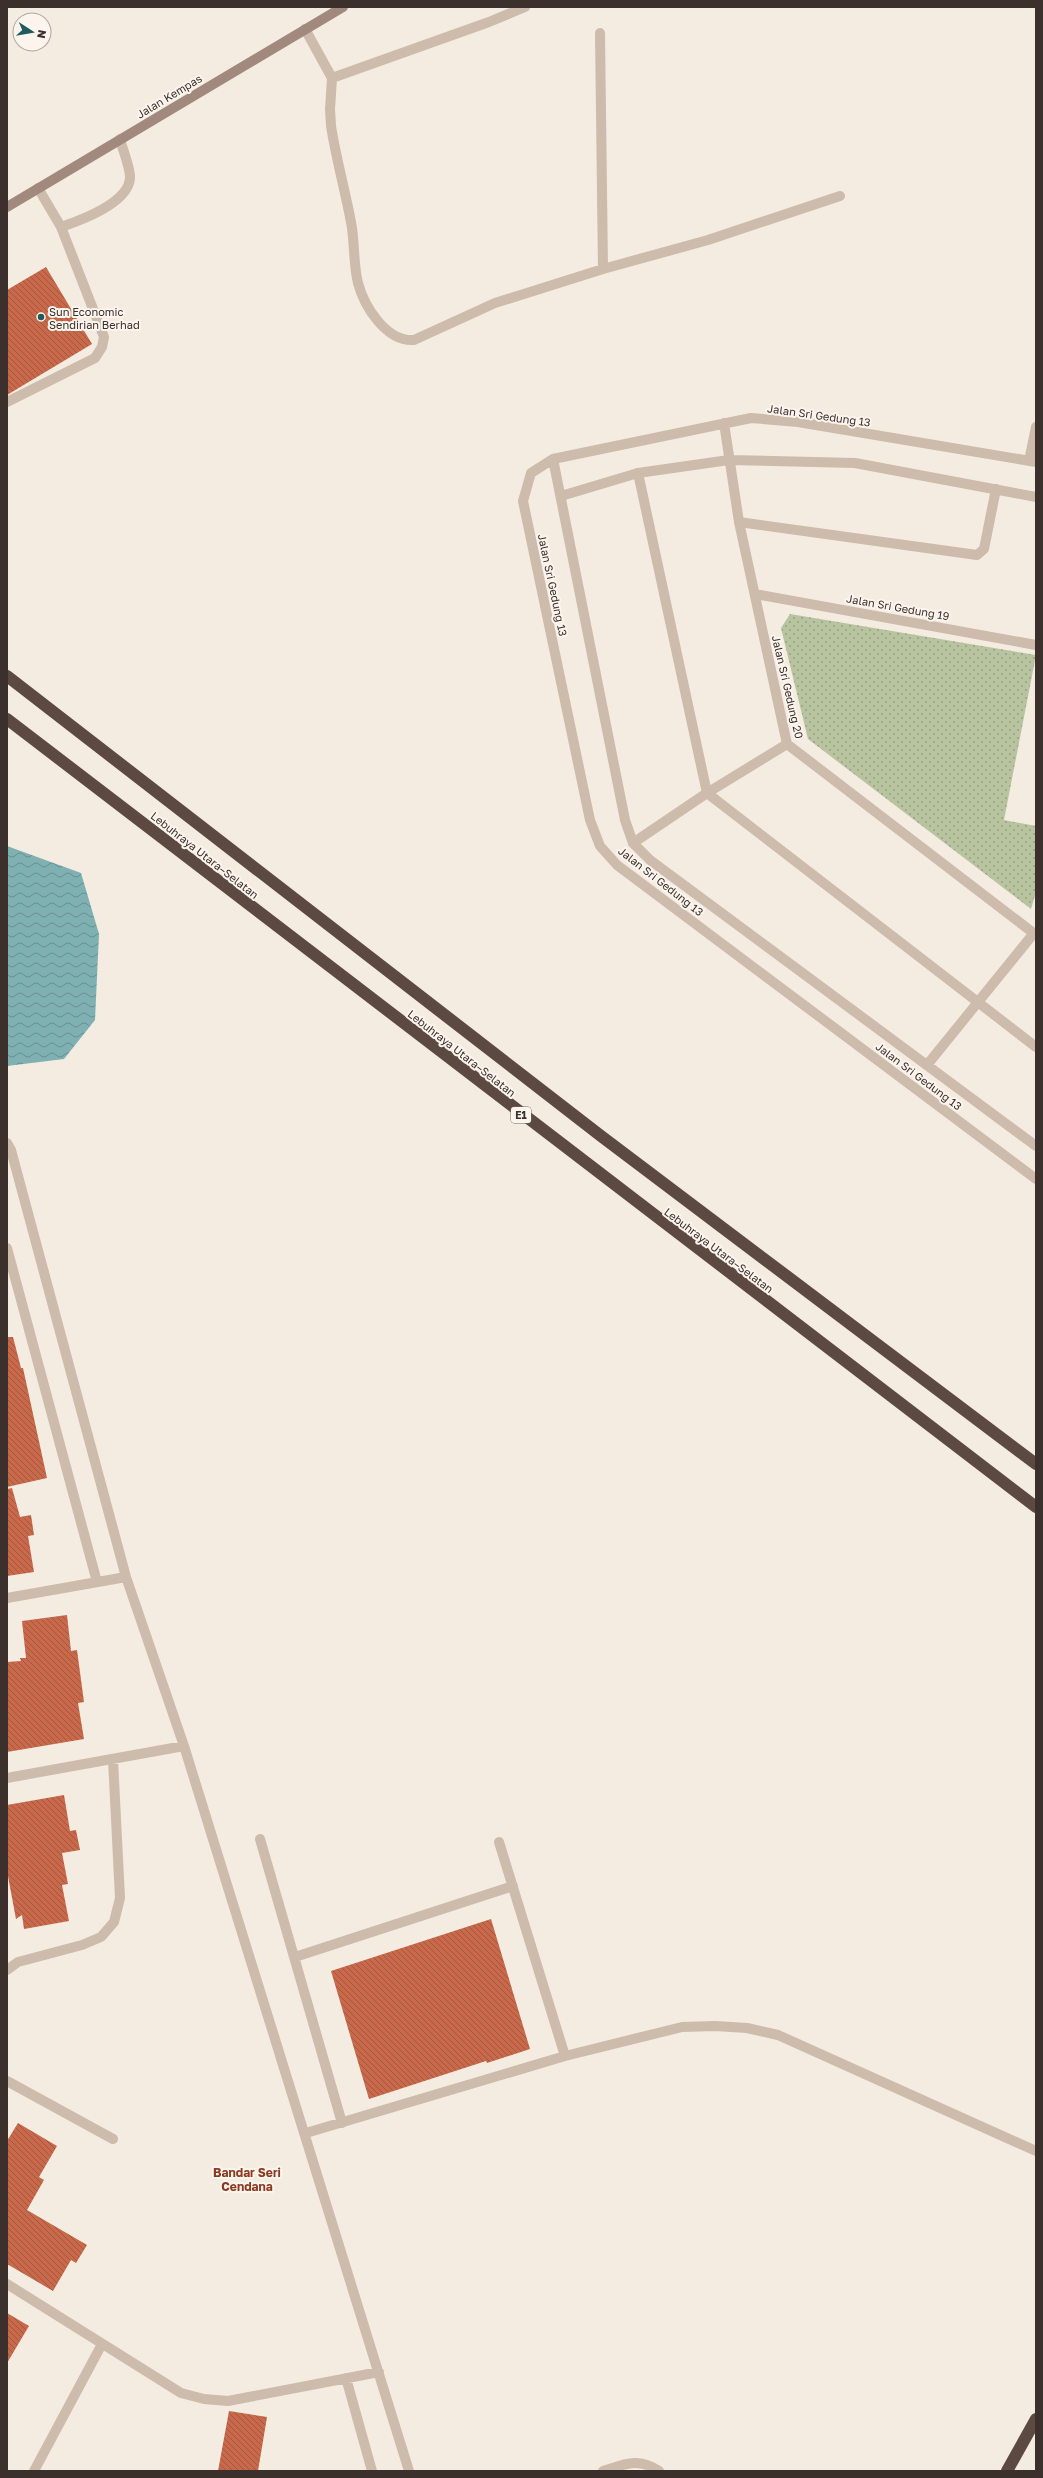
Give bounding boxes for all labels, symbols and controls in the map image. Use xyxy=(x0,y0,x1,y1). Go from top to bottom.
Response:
north arrow xyxy=(12,12,52,52)
text: N xyxy=(35,29,49,40)
street label: Jalan Kempas xyxy=(134,71,204,121)
place label: Sun Economic Sendirian Berhad xyxy=(49,305,140,331)
marker: Sun Economic Sendirian Berhad xyxy=(36,312,46,322)
street label: Jalan Sri Gedung 13 xyxy=(767,401,871,429)
street label: Jalan Sri Gedung 13 xyxy=(536,533,570,637)
street label: Jalan Sri Gedung 19 xyxy=(845,592,951,622)
street label: Jalan Sri Gedung 20 xyxy=(770,634,806,740)
street label: Lebuhraya Utara–Selatan xyxy=(149,809,261,901)
street label: Jalan Sri Gedung 13 xyxy=(616,844,706,918)
street label: Lebuhraya Utara–Selatan xyxy=(406,1007,518,1099)
street label: Jalan Sri Gedung 13 xyxy=(873,1039,965,1113)
road number: E1 xyxy=(511,1107,531,1123)
street label: Lebuhraya Utara–Selatan xyxy=(662,1205,776,1295)
district label: Bandar Seri Cendana xyxy=(213,2165,281,2194)

